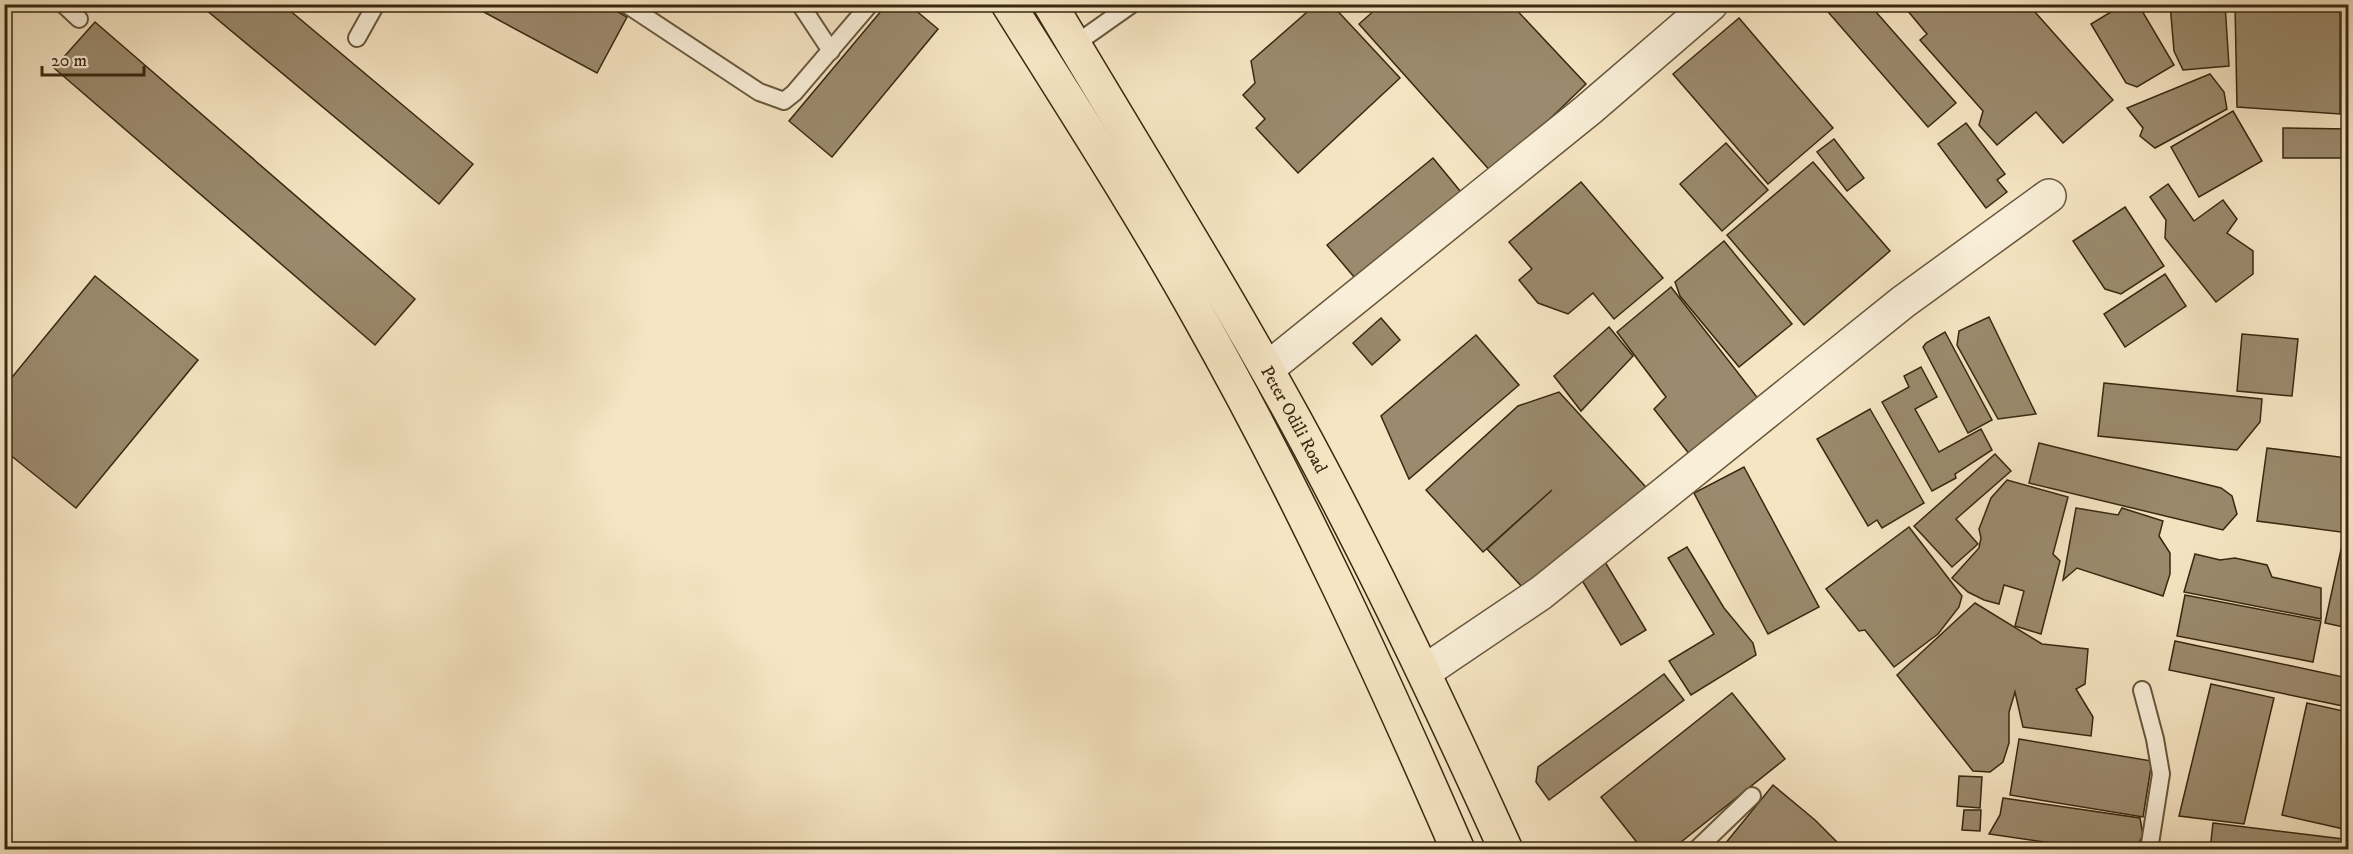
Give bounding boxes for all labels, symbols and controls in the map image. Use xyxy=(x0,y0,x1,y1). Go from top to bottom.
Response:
scale bar xyxy=(42,39,144,77)
text: 20 m xyxy=(51,50,87,72)
street label: Peter Odili Road xyxy=(1255,362,1332,477)

